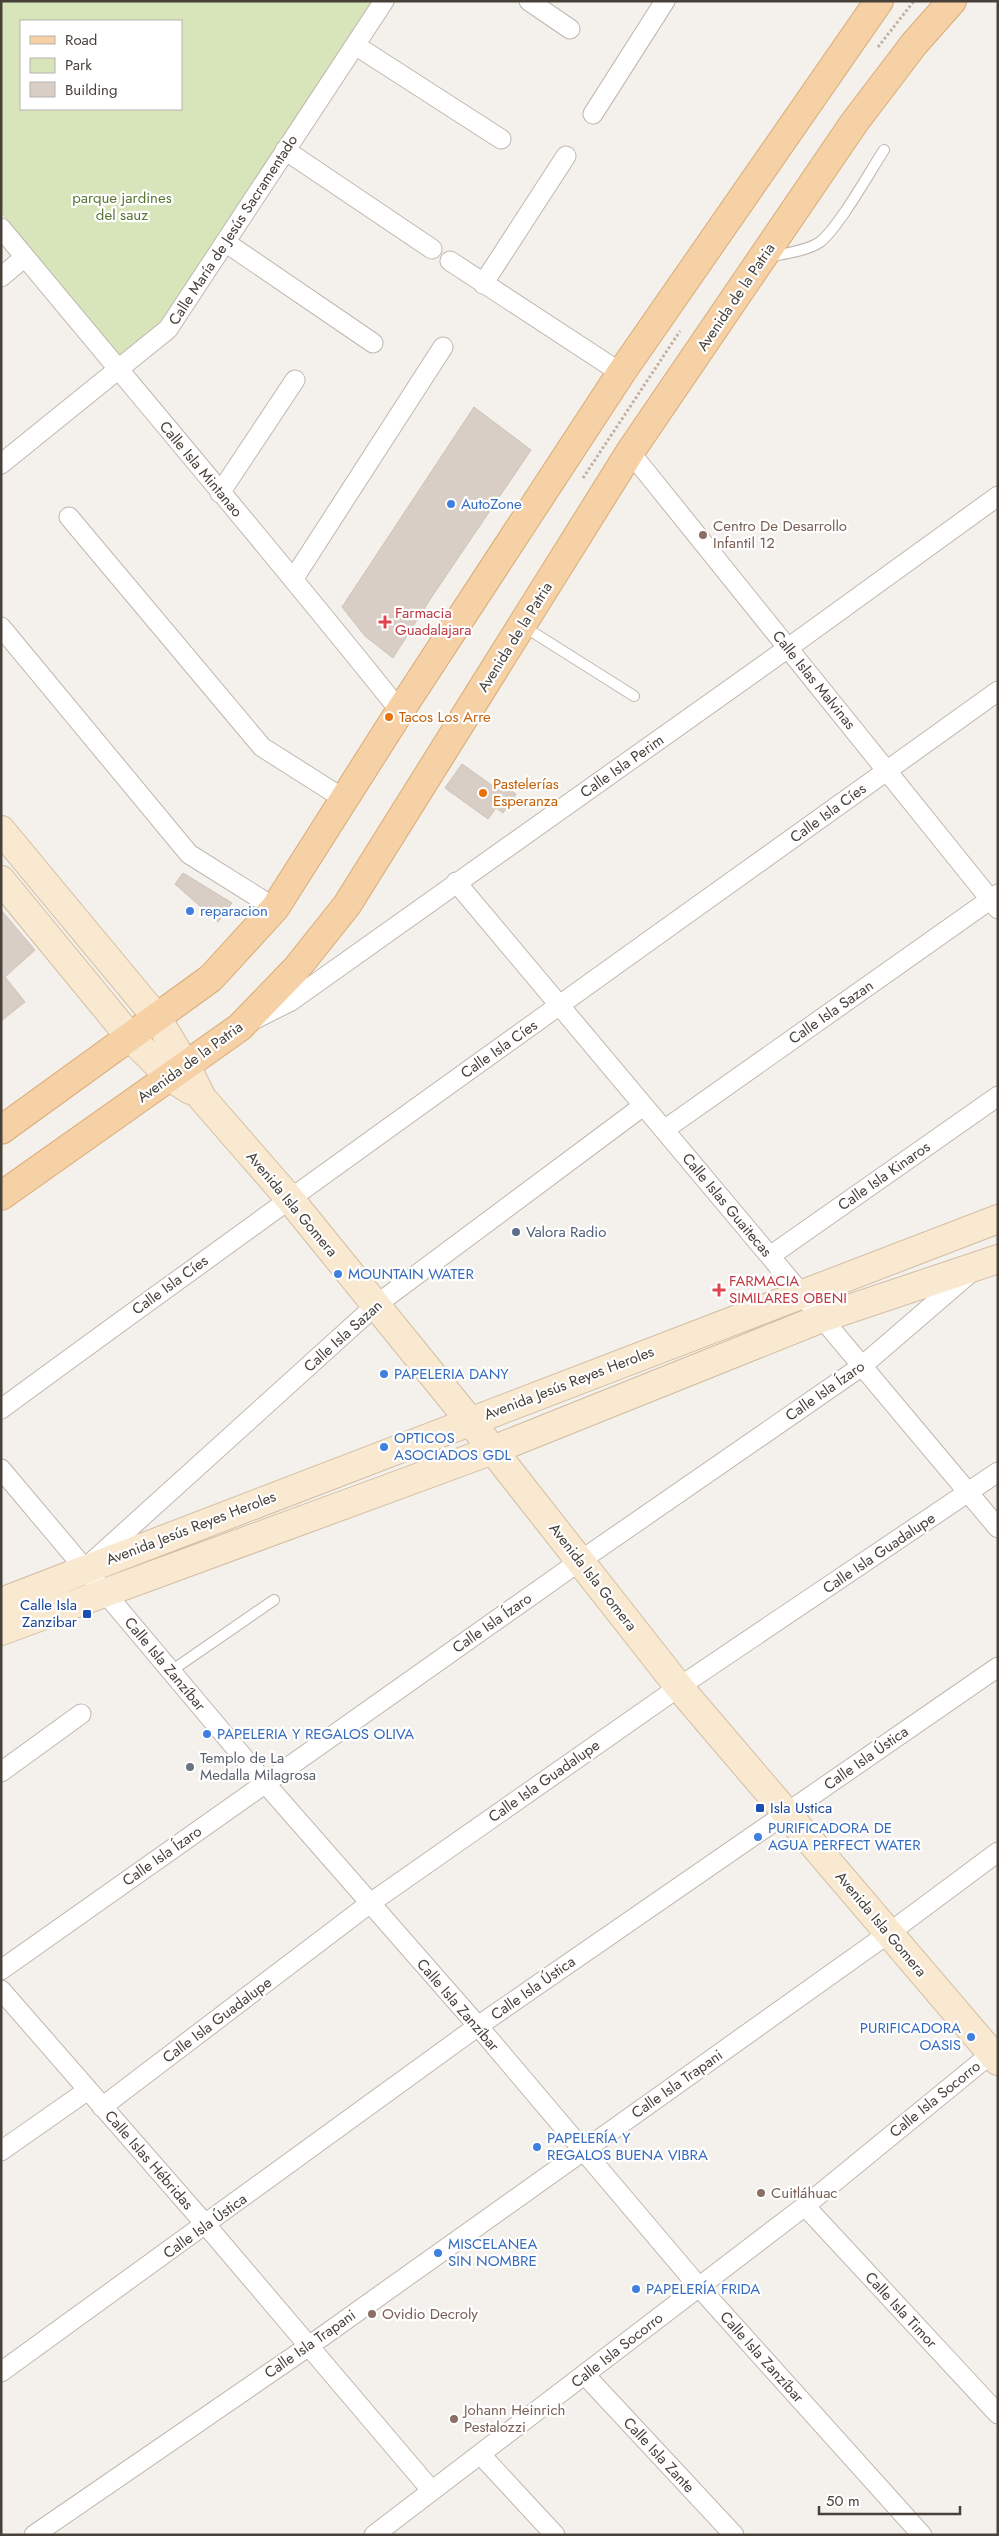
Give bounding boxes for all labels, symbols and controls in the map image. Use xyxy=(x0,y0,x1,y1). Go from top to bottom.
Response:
legend xyxy=(20,20,182,110)
text: Road xyxy=(65,29,97,51)
text: Park xyxy=(65,54,92,76)
text: Building xyxy=(65,79,117,101)
street label: Calle María de Jesús Sacramentado xyxy=(163,130,303,330)
park label: parque jardines del sauz xyxy=(72,187,172,226)
street label: Avenida de la Patria xyxy=(692,239,780,355)
street label: Calle Isla Mintanao xyxy=(154,416,248,522)
place label: AutoZone xyxy=(461,493,522,515)
marker: AutoZone xyxy=(445,498,457,510)
place label: Centro De Desarrollo Infantil 12 xyxy=(713,515,847,554)
marker: Centro De Desarrollo Infantil 12 xyxy=(697,529,709,541)
street label: Avenida de la Patria xyxy=(472,578,558,696)
place label: Farmacia Guadalajara xyxy=(395,602,471,641)
marker: Farmacia Guadalajara xyxy=(379,616,391,628)
street label: Calle Islas Malvinas xyxy=(767,626,861,734)
place label: Tacos Los Arre xyxy=(399,706,491,728)
marker: Tacos Los Arre xyxy=(383,711,395,723)
street label: Calle Isla Perim xyxy=(576,729,668,803)
place label: Pastelerías Esperanza xyxy=(493,773,559,812)
street label: Calle Isla Cíes xyxy=(785,778,871,848)
marker: Pastelerías Esperanza xyxy=(477,787,489,799)
place label: reparacion xyxy=(200,900,268,922)
marker: reparacion xyxy=(184,905,196,917)
street label: Calle Isla Sazan xyxy=(784,975,878,1049)
street label: Calle Isla Cíes xyxy=(456,1014,542,1084)
street label: Avenida de la Patria xyxy=(133,1016,247,1108)
street label: Calle Isla Kinaros xyxy=(833,1136,935,1216)
street label: Avenida Isla Gomera xyxy=(241,1146,343,1262)
street label: Calle Islas Guaitecas xyxy=(677,1148,777,1262)
place label: Valora Radio xyxy=(526,1221,606,1243)
marker: Valora Radio xyxy=(510,1226,522,1238)
street label: Calle Isla Cíes xyxy=(127,1250,213,1320)
place label: MOUNTAIN WATER xyxy=(348,1263,475,1285)
marker: MOUNTAIN WATER xyxy=(332,1268,344,1280)
place label: FARMACIA SIMILARES OBENI xyxy=(729,1270,847,1309)
marker: FARMACIA SIMILARES OBENI xyxy=(713,1284,725,1296)
street label: Calle Isla Sazan xyxy=(299,1295,387,1377)
street label: Avenida Jesús Reyes Heroles xyxy=(481,1340,657,1426)
street label: Calle Isla Ízaro xyxy=(781,1355,869,1427)
place label: PAPELERIA DANY xyxy=(394,1363,509,1385)
marker: PAPELERIA DANY xyxy=(378,1368,390,1380)
place label: OPTICOS ASOCIADOS GDL xyxy=(394,1427,511,1466)
marker: OPTICOS ASOCIADOS GDL xyxy=(378,1441,390,1453)
street label: Avenida Jesús Reyes Heroles xyxy=(103,1485,279,1571)
street label: Calle Isla Guadalupe xyxy=(818,1507,940,1599)
street label: Avenida Isla Gomera xyxy=(544,1518,642,1636)
street label: Calle Isla Ízaro xyxy=(448,1587,536,1659)
place label: Calle Isla Zanzibar xyxy=(20,1594,78,1633)
marker: Calle Isla Zanzibar xyxy=(81,1608,93,1620)
street label: Calle Isla Zanzíbar xyxy=(119,1612,211,1716)
street label: Calle Isla Ústica xyxy=(819,1721,913,1795)
place label: PAPELERIA Y REGALOS OLIVA xyxy=(217,1723,414,1745)
marker: PAPELERIA Y REGALOS OLIVA xyxy=(201,1728,213,1740)
street label: Calle Isla Guadalupe xyxy=(484,1734,604,1828)
place label: Templo de La Medalla Milagrosa xyxy=(200,1747,316,1786)
marker: Templo de La Medalla Milagrosa xyxy=(184,1761,196,1773)
place label: Isla Ustica xyxy=(770,1797,832,1819)
marker: Isla Ustica xyxy=(754,1802,766,1814)
place label: PURIFICADORA DE AGUA PERFECT WATER xyxy=(768,1817,921,1856)
street label: Calle Isla Ízaro xyxy=(118,1820,206,1892)
marker: PURIFICADORA DE AGUA PERFECT WATER xyxy=(752,1831,764,1843)
street label: Avenida Isla Gomera xyxy=(830,1866,932,1982)
street label: Calle Isla Ústica xyxy=(486,1951,580,2025)
street label: Calle Isla Zanzíbar xyxy=(411,1954,505,2057)
street label: Calle Isla Guadalupe xyxy=(158,1971,276,2068)
place label: PURIFICADORA OASIS xyxy=(860,2017,961,2056)
marker: PURIFICADORA OASIS xyxy=(965,2031,977,2043)
street label: Calle Isla Trapani xyxy=(627,2044,727,2124)
street label: Calle Isla Socorro xyxy=(885,2055,985,2143)
street label: Calle Islas Hébridas xyxy=(100,2105,198,2215)
place label: PAPELERÍA Y REGALOS BUENA VIBRA xyxy=(547,2127,708,2166)
marker: PAPELERÍA Y REGALOS BUENA VIBRA xyxy=(531,2141,543,2153)
place label: Cuitláhuac xyxy=(771,2182,838,2204)
marker: Cuitláhuac xyxy=(755,2187,767,2199)
street label: Calle Isla Ústica xyxy=(159,2188,251,2264)
place label: MISCELANEA SIN NOMBRE xyxy=(448,2233,538,2272)
marker: MISCELANEA SIN NOMBRE xyxy=(432,2247,444,2259)
street label: Calle Isla Timor xyxy=(860,2267,943,2354)
place label: PAPELERÍA FRIDA xyxy=(646,2278,760,2300)
marker: PAPELERÍA FRIDA xyxy=(630,2283,642,2295)
place label: Ovidio Decroly xyxy=(382,2303,478,2325)
street label: Calle Isla Trapani xyxy=(260,2304,360,2384)
street label: Calle Isla Zanzíbar xyxy=(715,2306,810,2408)
street label: Calle Isla Socorro xyxy=(566,2307,668,2393)
marker: Ovidio Decroly xyxy=(366,2308,378,2320)
place label: Johann Heinrich Pestalozzi xyxy=(462,2399,565,2438)
street label: Calle Isla Zante xyxy=(618,2412,700,2498)
marker: Johann Heinrich Pestalozzi xyxy=(448,2413,460,2425)
scale bar xyxy=(819,2484,960,2516)
text: 50 m xyxy=(826,2490,860,2512)

